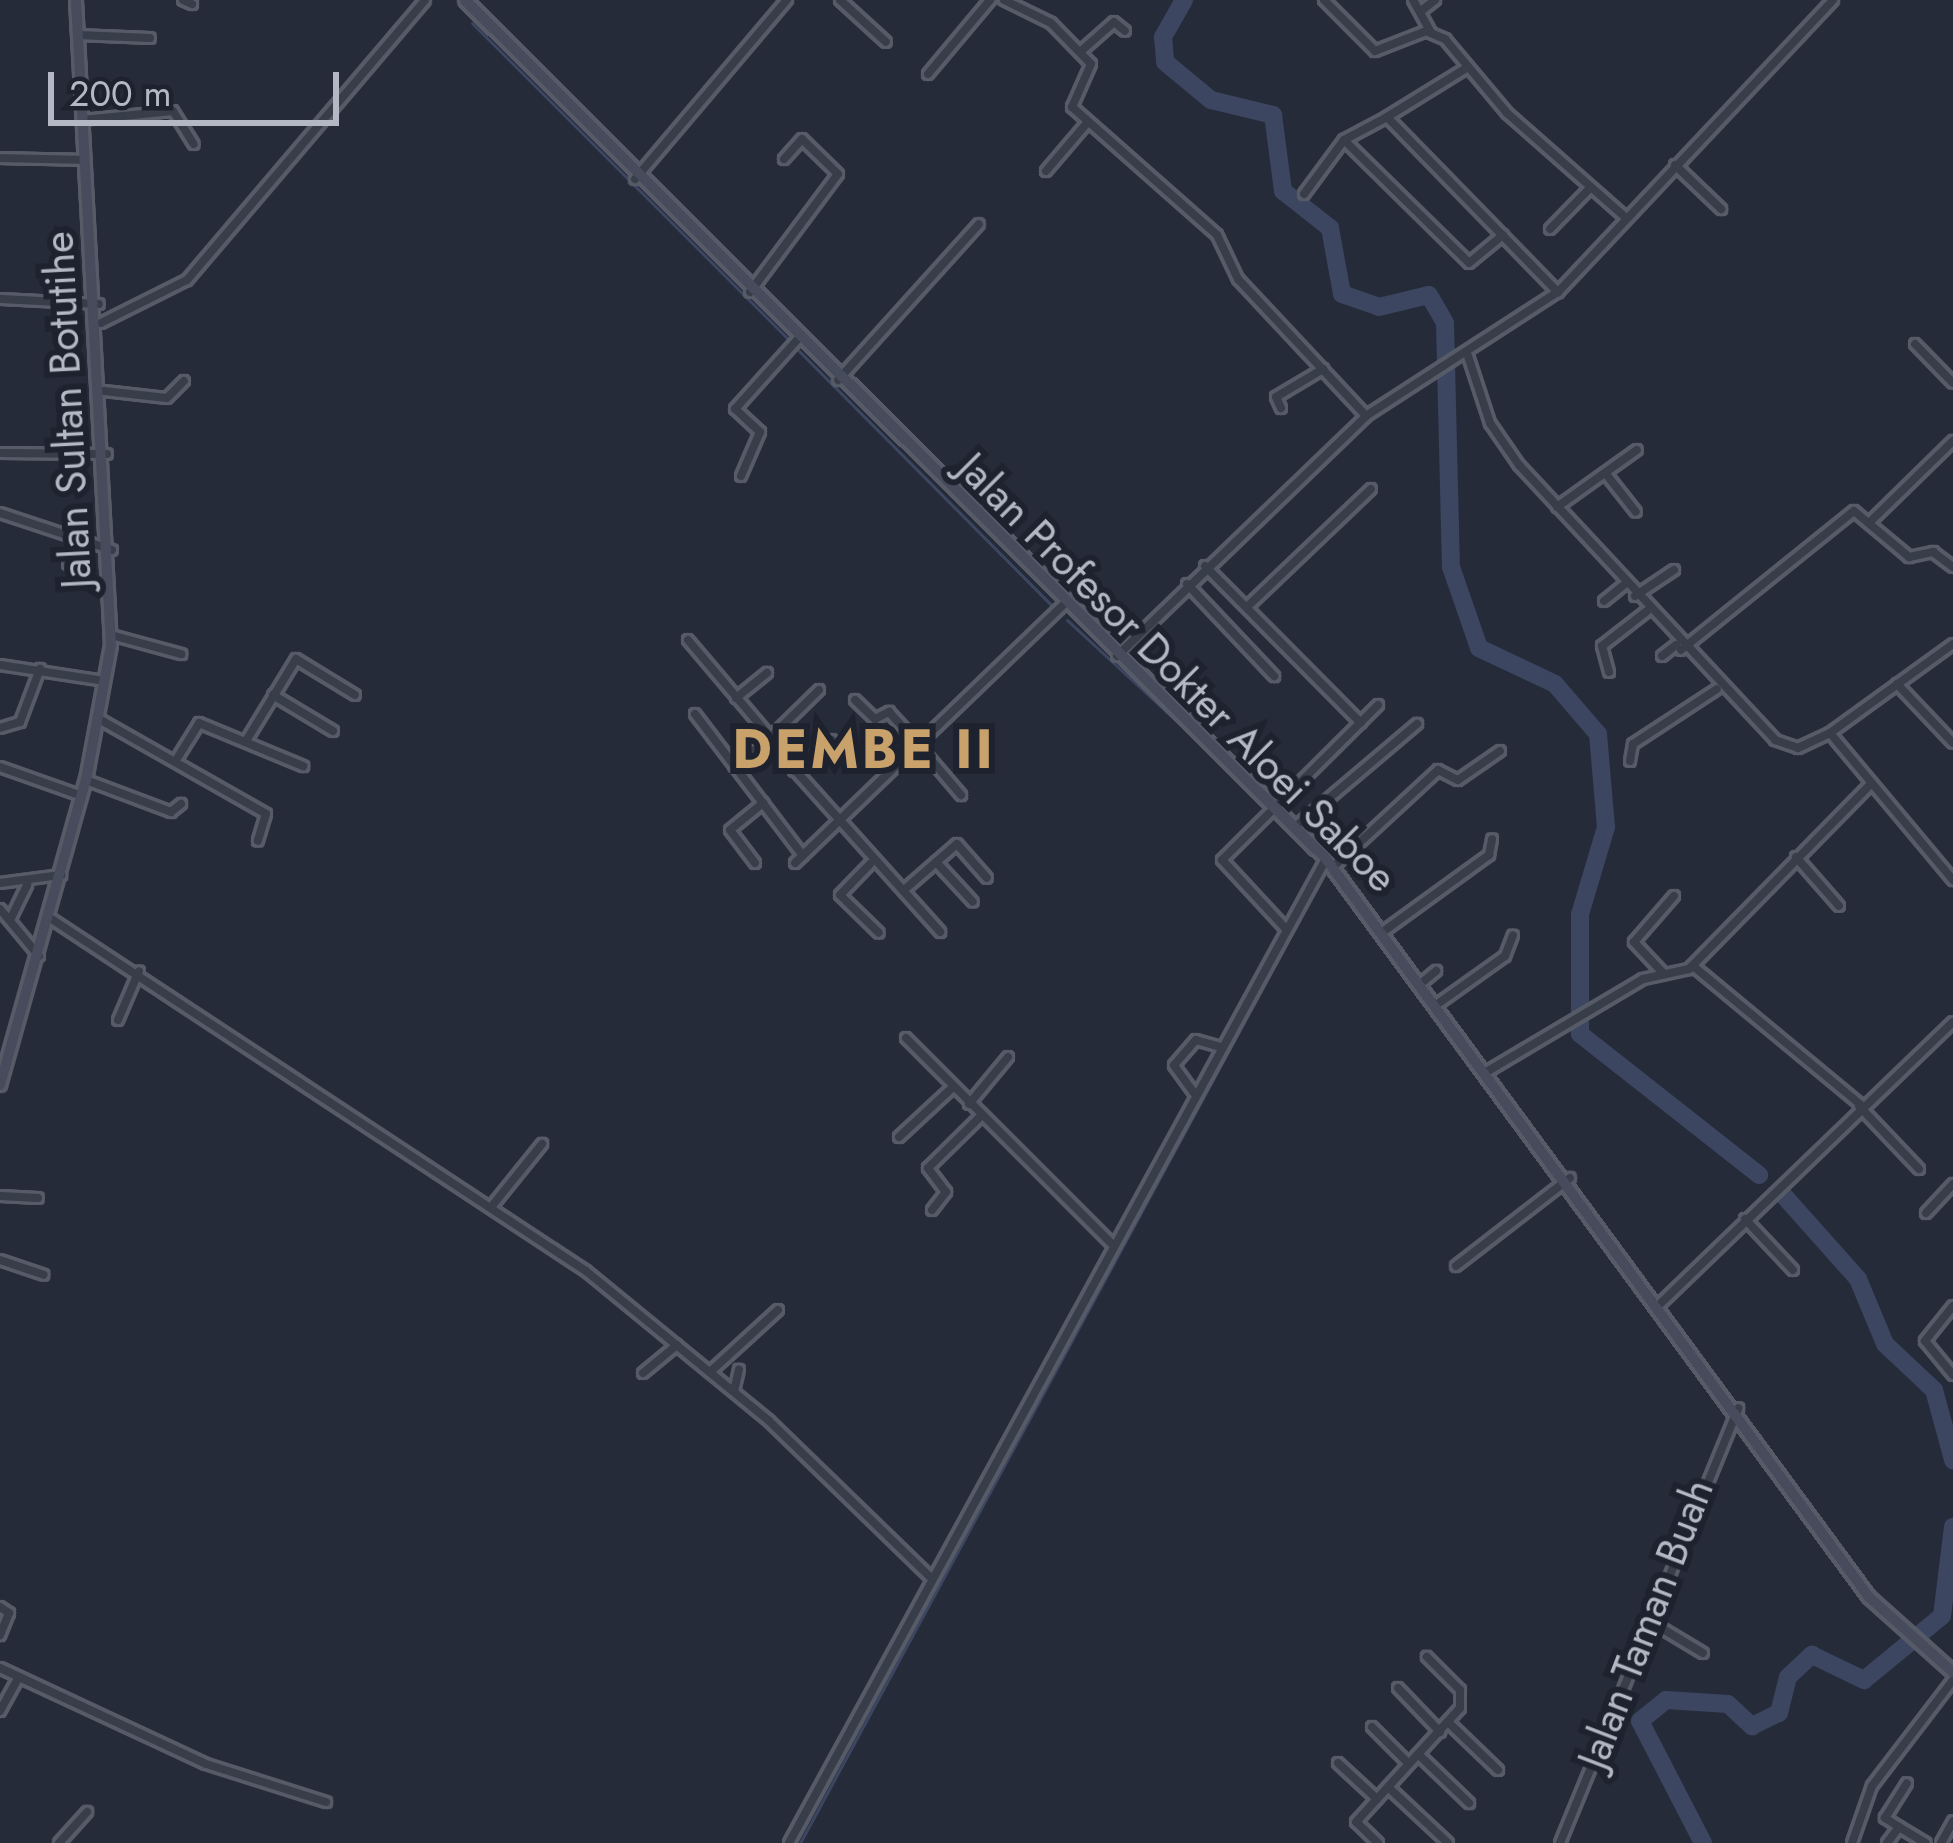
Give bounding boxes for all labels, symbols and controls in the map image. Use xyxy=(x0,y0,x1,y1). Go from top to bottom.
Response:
scale bar xyxy=(54,48,345,122)
text: 200 m xyxy=(69,67,172,119)
street label: Jalan Sultan Botutihe xyxy=(33,230,103,590)
street label: Jalan Profesor Dokter Aloei Saboe xyxy=(947,443,1407,903)
district label: DEMBE II xyxy=(732,717,996,781)
street label: Jalan Taman Buah xyxy=(1568,1472,1724,1776)

